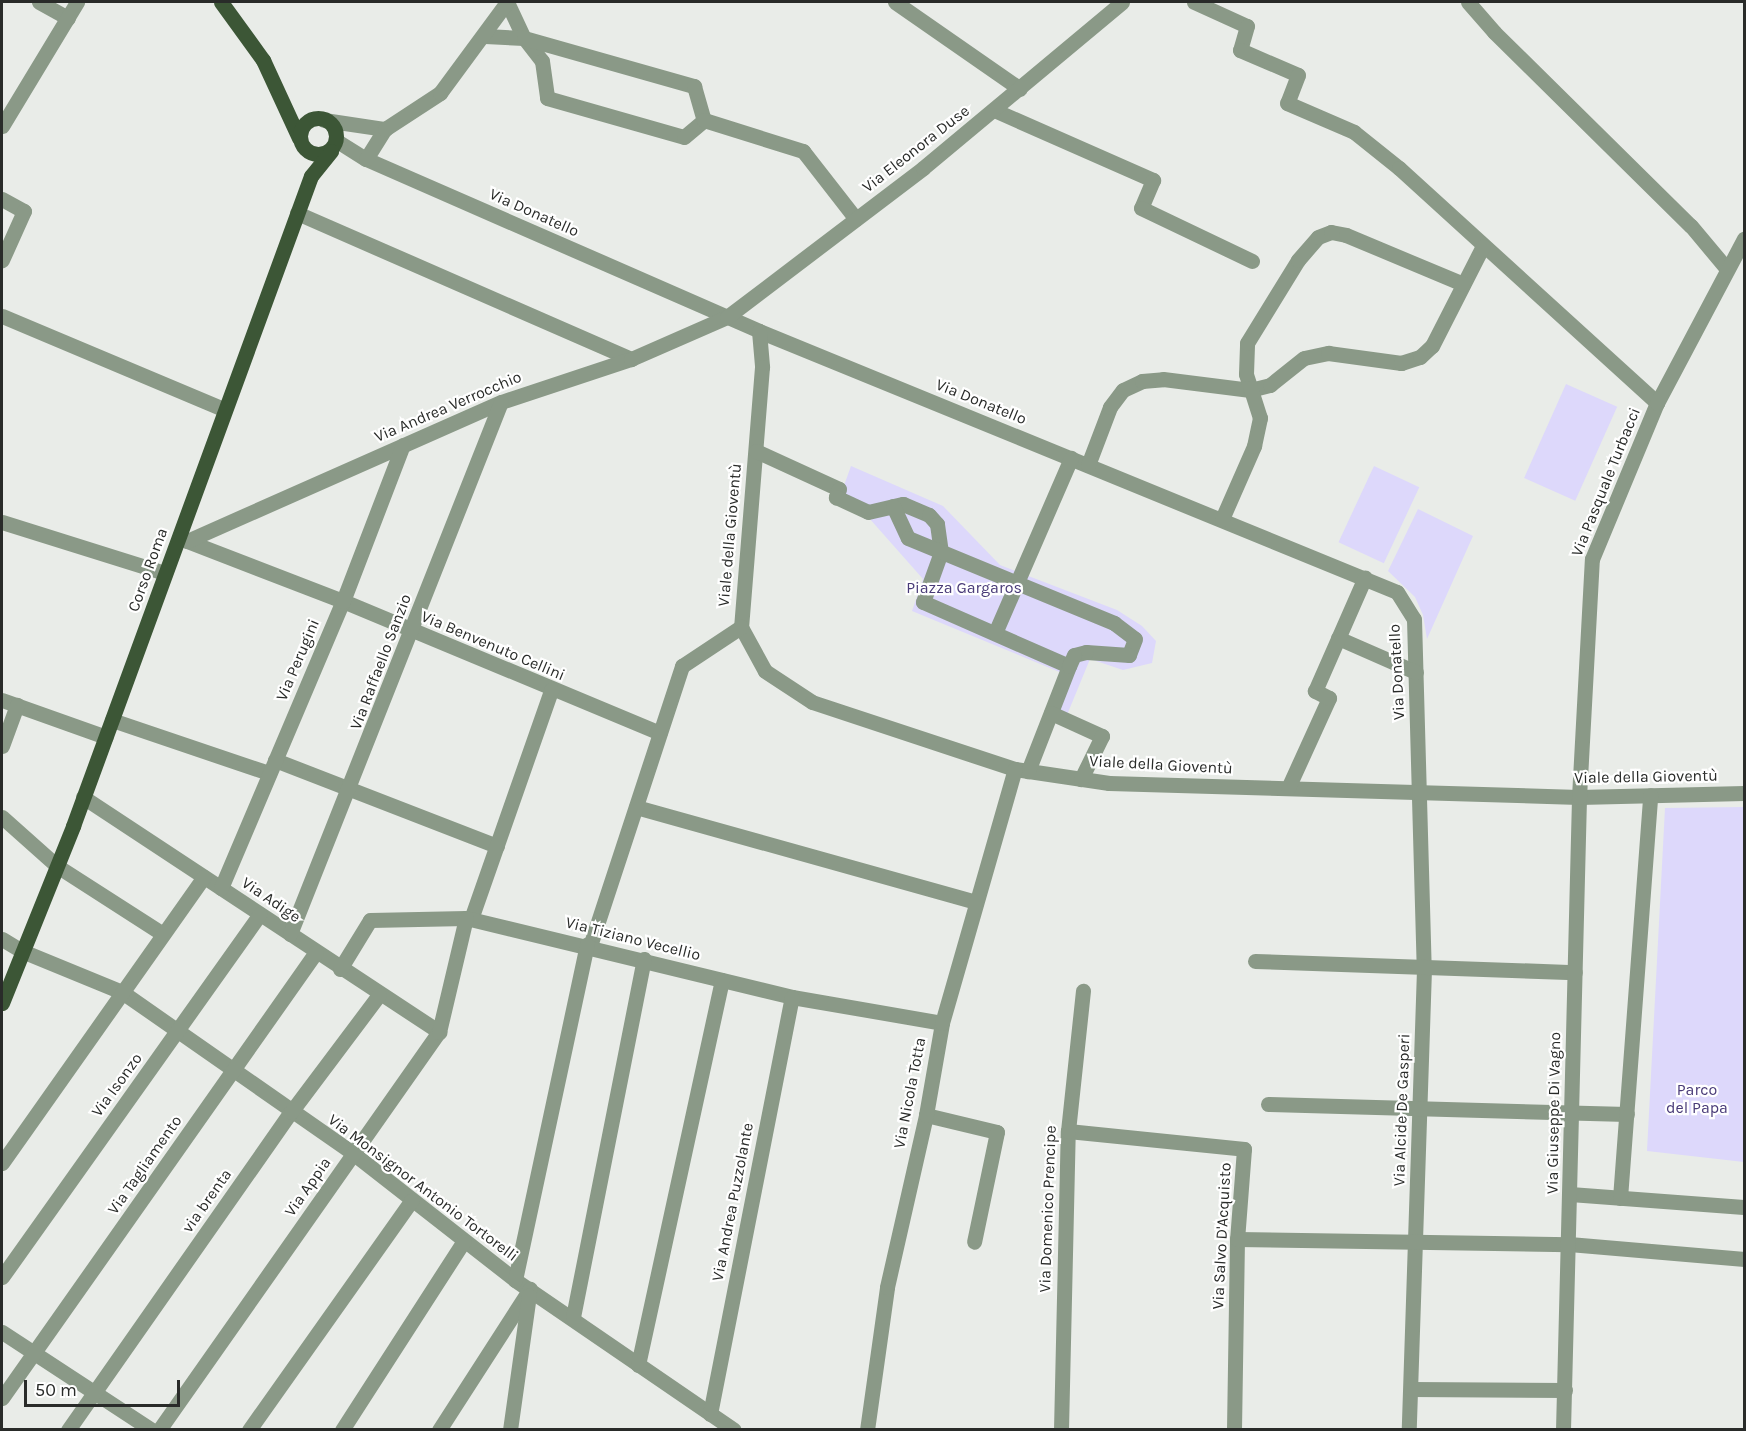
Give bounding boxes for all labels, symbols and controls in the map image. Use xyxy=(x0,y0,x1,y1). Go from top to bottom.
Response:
street label: Via Eleonora Duse xyxy=(859,101,973,197)
street label: Via Donatello xyxy=(486,185,582,241)
street label: Via Andrea Verrocchio xyxy=(372,367,524,447)
street label: Via Donatello xyxy=(933,375,1029,429)
street label: Via Pasquale Turbacci xyxy=(1567,405,1645,559)
street label: Viale della Gioventù xyxy=(714,463,746,607)
street label: Corso Roma xyxy=(124,526,172,614)
park label: Piazza Gargaros xyxy=(906,578,1022,598)
street label: Via Raffaello Sanzio xyxy=(346,591,416,733)
street label: Via Benvenuto Cellini xyxy=(418,607,568,685)
street label: Via Perugini xyxy=(272,616,324,704)
street label: Via Donatello xyxy=(1385,624,1409,720)
street label: Viale della Gioventù xyxy=(1089,752,1233,778)
street label: Viale della Gioventù xyxy=(1574,766,1718,788)
street label: Via Adige xyxy=(238,873,304,927)
street label: Via Tiziano Vecellio xyxy=(564,913,702,965)
street label: Via Giuseppe Di Vagno xyxy=(1543,1032,1565,1194)
street label: Via Alcide De Gasperi xyxy=(1390,1033,1414,1187)
street label: Via Nicola Totta xyxy=(890,1036,930,1150)
street label: Via Isonzo xyxy=(87,1049,147,1121)
park label: Parco del Papa xyxy=(1666,1080,1728,1118)
street label: Via Monsignor Antonio Tortorelli xyxy=(324,1110,522,1266)
street label: Via Tagliamento xyxy=(104,1112,186,1218)
street label: Via Andrea Puzzolante xyxy=(708,1121,758,1283)
street label: Via Domenico Prencipe xyxy=(1035,1125,1061,1293)
street label: Via Appia xyxy=(281,1154,335,1220)
street label: Via Salvo D'Acquisto xyxy=(1209,1162,1235,1310)
street label: via brenta xyxy=(178,1165,236,1237)
scale bar xyxy=(27,1368,183,1406)
text: 50 m xyxy=(35,1379,77,1401)

